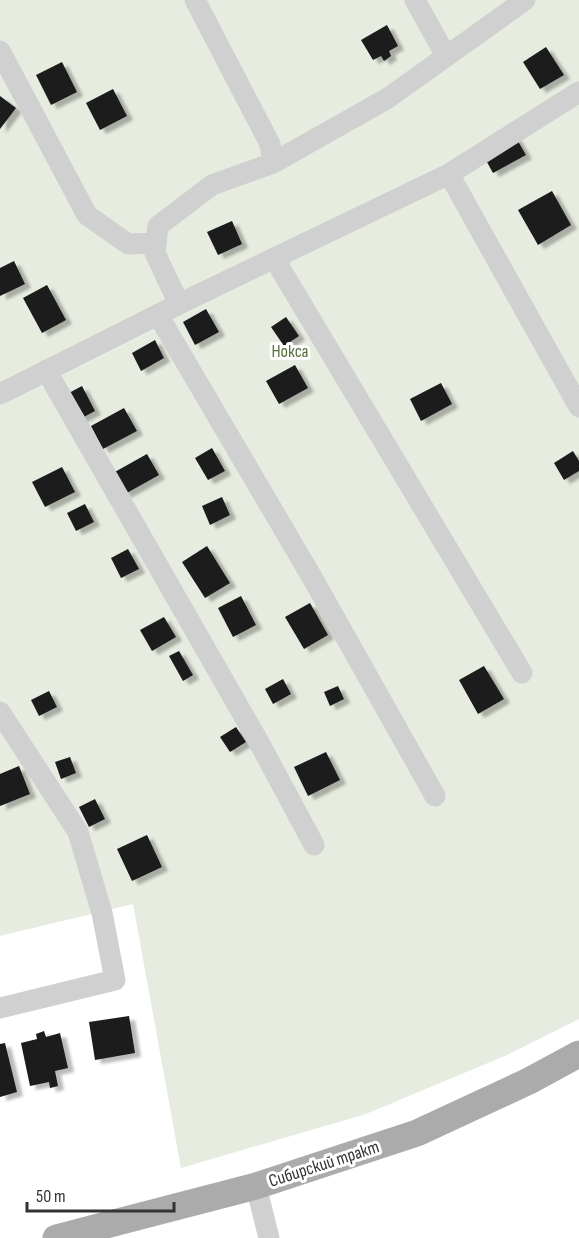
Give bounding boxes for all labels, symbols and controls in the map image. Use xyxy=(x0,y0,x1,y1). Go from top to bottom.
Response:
park label: Нокса xyxy=(271,341,309,362)
street label: Сибирский тракт xyxy=(266,1136,382,1192)
scale bar xyxy=(27,1175,174,1213)
text: 50 m xyxy=(36,1186,66,1207)

